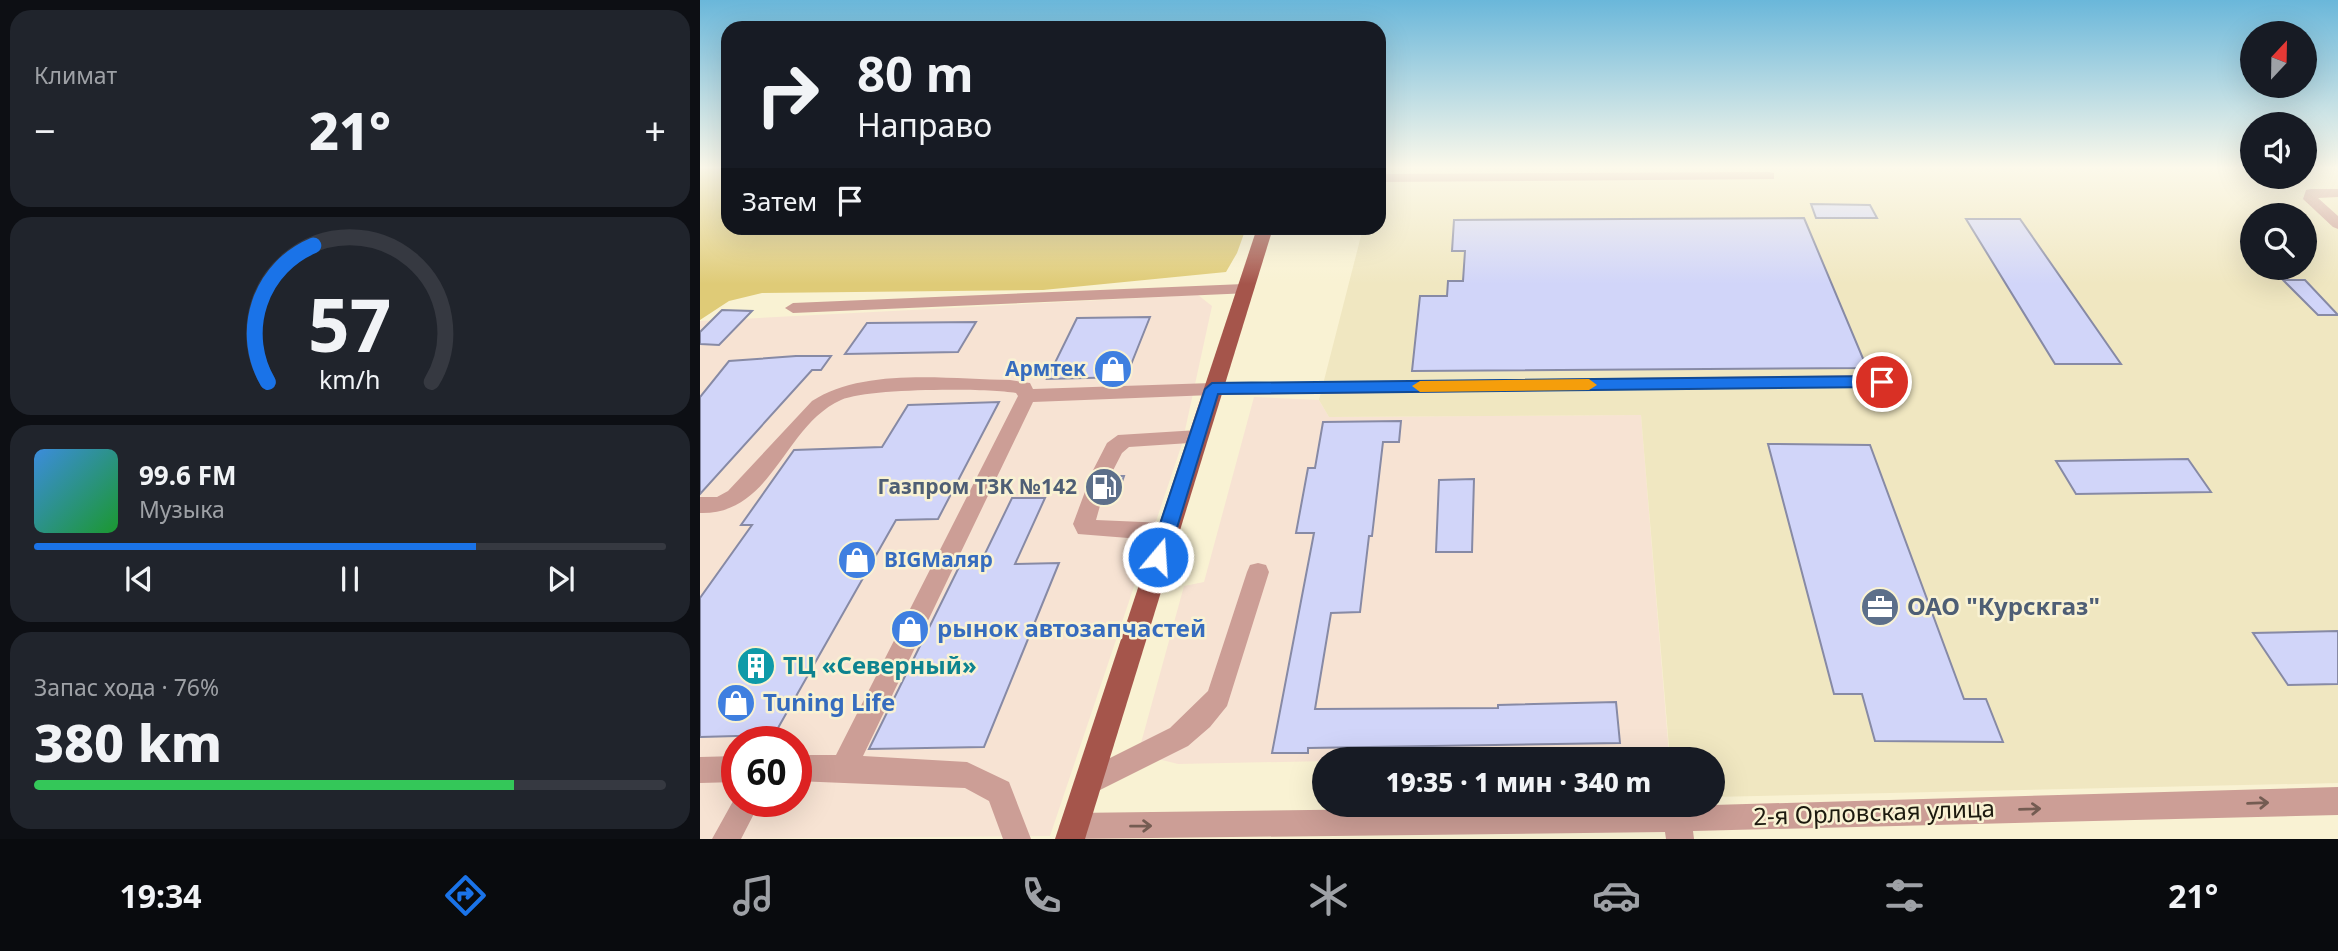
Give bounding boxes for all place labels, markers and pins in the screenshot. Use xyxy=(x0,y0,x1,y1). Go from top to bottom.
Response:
shop icon: Армтек xyxy=(1092,348,1134,390)
pin xyxy=(1852,352,1912,412)
place label: Армтек xyxy=(1005,354,1086,382)
fuel station icon: Газпром ТЗК №142 xyxy=(1083,466,1125,508)
place label: Газпром ТЗК №142 xyxy=(877,472,1077,500)
shop icon: BIGМаляр xyxy=(836,539,878,581)
place label: BIGМаляр xyxy=(884,545,993,573)
office icon: ОАО "Курскгаз" xyxy=(1859,586,1901,628)
place label: ОАО "Курскгаз" xyxy=(1907,589,2100,622)
shop icon: рынок автозапчастей xyxy=(889,608,931,650)
place label: рынок автозапчастей xyxy=(937,611,1206,644)
building icon: ТЦ «Северный» xyxy=(735,645,777,687)
place label: ТЦ «Северный» xyxy=(783,648,977,681)
shop icon: Tuning Life xyxy=(715,682,757,724)
place label: Tuning Life xyxy=(763,685,895,718)

